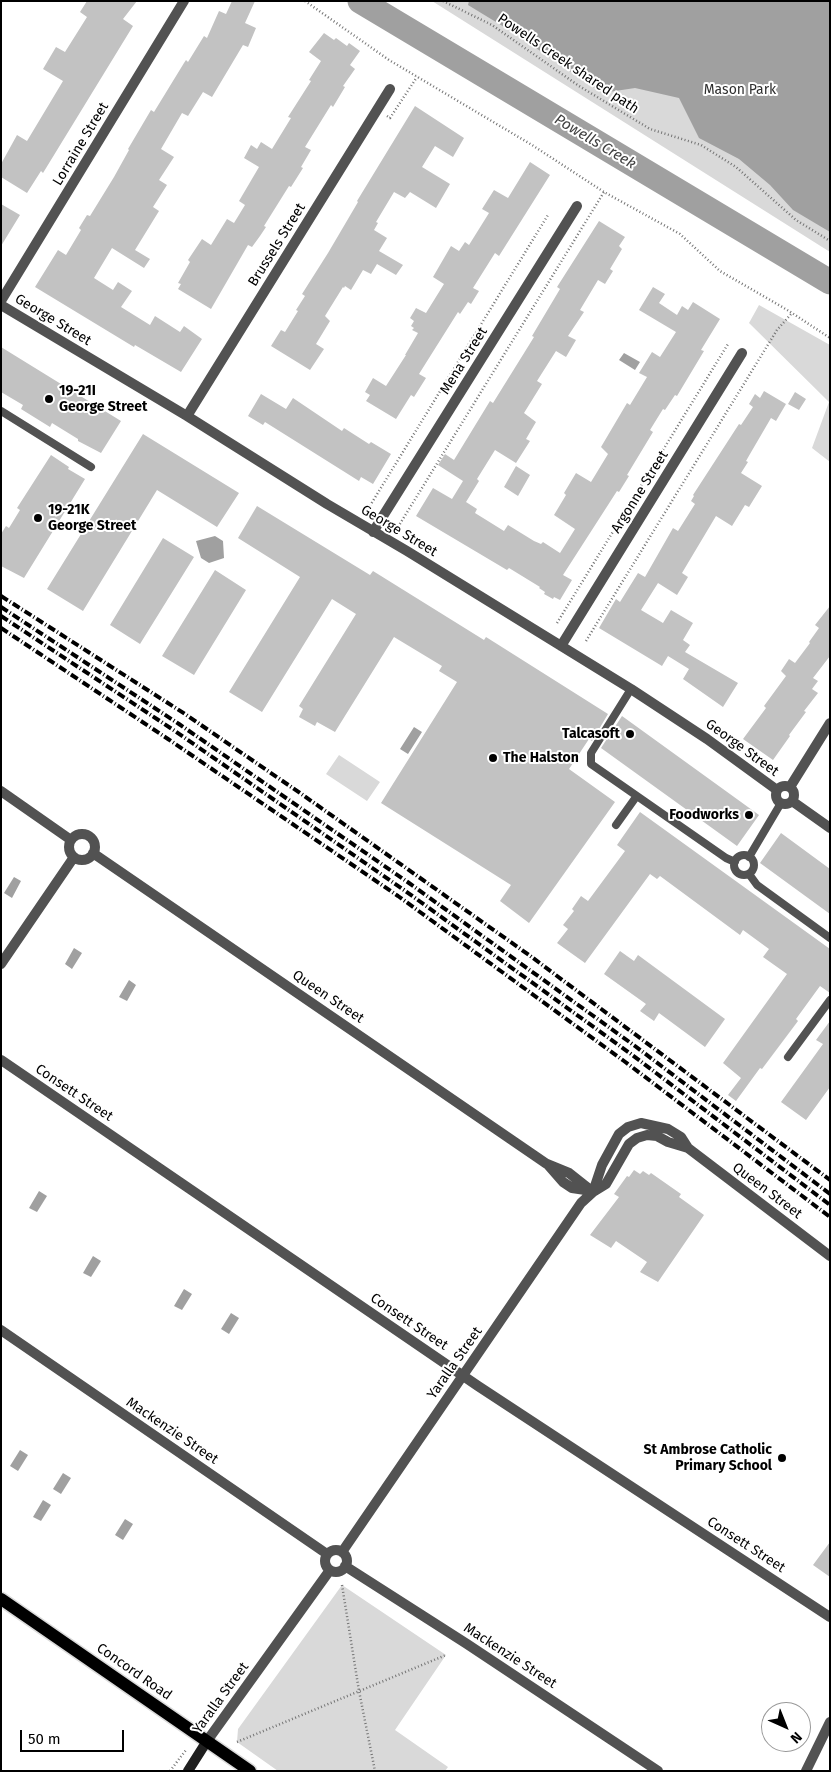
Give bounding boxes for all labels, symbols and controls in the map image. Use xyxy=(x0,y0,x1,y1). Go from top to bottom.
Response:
street label: Powells Creek shared path xyxy=(494,10,642,118)
park label: Mason Park xyxy=(704,82,776,98)
street label: Lorraine Street xyxy=(50,99,112,189)
water label: Powells Creek xyxy=(551,111,639,173)
street label: Brussels Street xyxy=(245,200,309,290)
street label: George Street xyxy=(12,291,94,349)
street label: Mena Street xyxy=(437,324,491,398)
place label: 19-21I George Street xyxy=(59,383,147,416)
marker: 19-21I George Street xyxy=(43,393,55,405)
street label: Argonne Street xyxy=(608,448,672,536)
place label: 19-21K George Street xyxy=(48,502,136,534)
street label: George Street xyxy=(358,502,440,560)
marker: 19-21K George Street xyxy=(32,512,44,524)
street label: George Street xyxy=(702,716,782,780)
place label: Talcasoft xyxy=(562,726,620,742)
marker: Talcasoft xyxy=(624,728,636,740)
place label: The Halston xyxy=(503,750,579,766)
marker: The Halston xyxy=(487,752,499,764)
place label: Foodworks xyxy=(669,807,739,823)
marker: Foodworks xyxy=(743,809,755,821)
street label: Queen Street xyxy=(289,967,367,1027)
street label: Consett Street xyxy=(32,1061,116,1125)
street label: Queen Street xyxy=(729,1159,805,1223)
street label: Consett Street xyxy=(367,1290,451,1354)
street label: Yaralla Street xyxy=(424,1324,486,1402)
street label: Mackenzie Street xyxy=(123,1394,221,1468)
place label: St Ambrose Catholic Primary School xyxy=(644,1442,772,1474)
marker: St Ambrose Catholic Primary School xyxy=(776,1452,788,1464)
street label: Consett Street xyxy=(704,1513,788,1577)
street label: Mackenzie Street xyxy=(460,1620,560,1692)
street label: Concord Road xyxy=(93,1640,175,1704)
street label: Yaralla Street xyxy=(190,1659,252,1737)
north arrow xyxy=(761,1702,811,1752)
scale bar xyxy=(22,1720,126,1752)
text: N xyxy=(787,1728,805,1747)
text: 50 m xyxy=(28,1730,61,1748)

